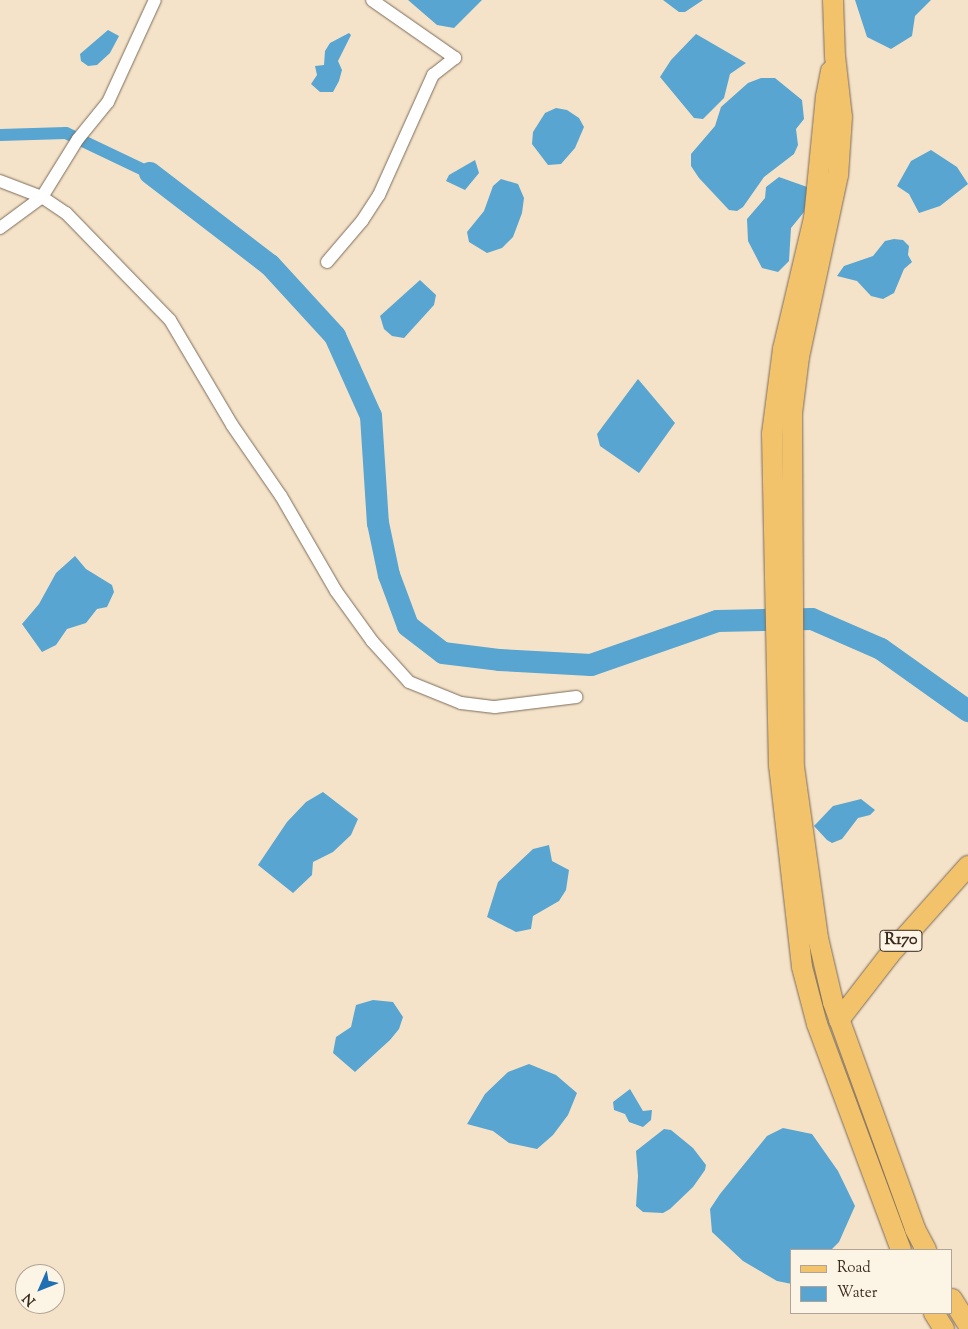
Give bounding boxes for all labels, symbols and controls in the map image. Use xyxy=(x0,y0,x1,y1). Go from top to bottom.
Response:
road number: R170 xyxy=(878,928,924,954)
legend xyxy=(790,1249,953,1314)
text: Road xyxy=(837,1258,871,1279)
north arrow xyxy=(15,1264,65,1314)
text: Water xyxy=(837,1283,877,1304)
text: N xyxy=(19,1288,41,1310)

